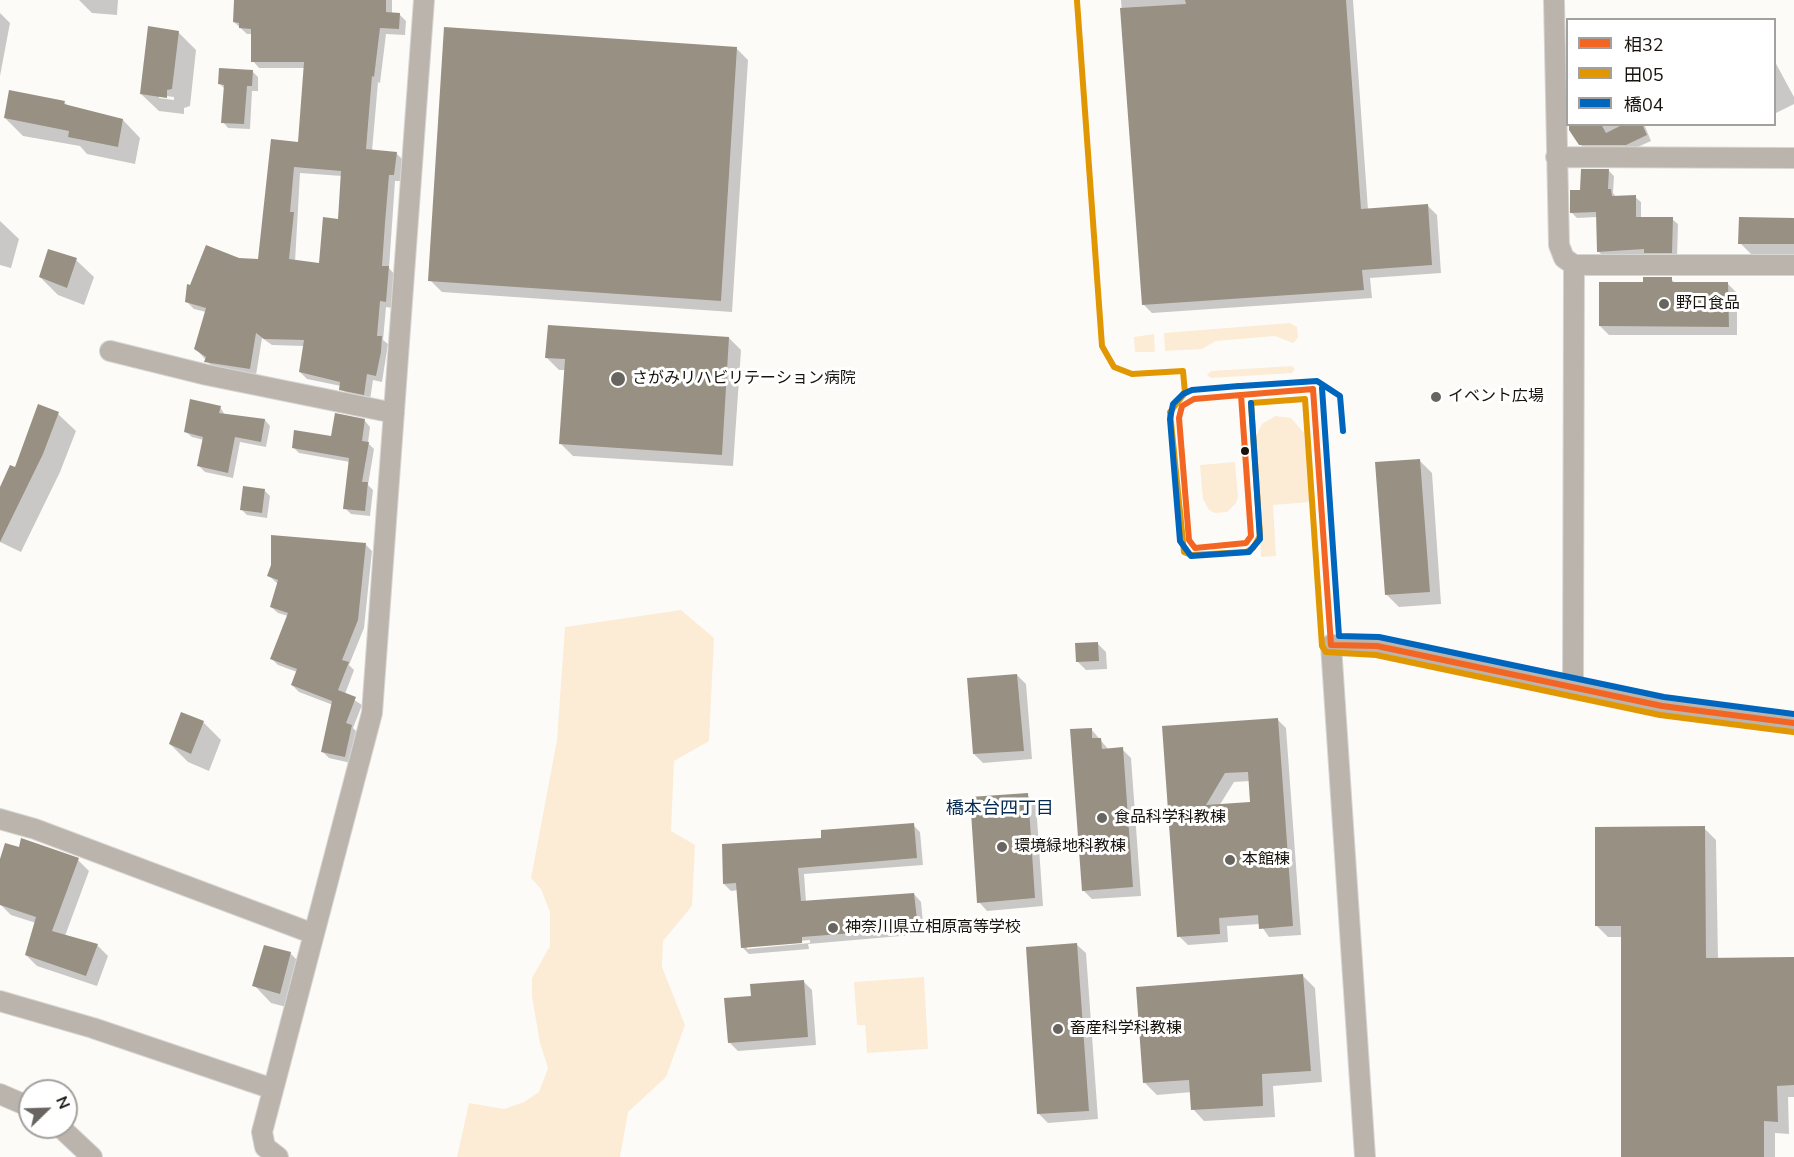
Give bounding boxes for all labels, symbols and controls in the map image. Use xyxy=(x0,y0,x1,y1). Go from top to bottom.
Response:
legend xyxy=(1566,18,1776,126)
text: 相32 xyxy=(1624,33,1664,57)
text: 田05 xyxy=(1624,63,1664,87)
text: 橋04 xyxy=(1624,93,1664,117)
place label: 野口食品 xyxy=(1676,294,1740,314)
marker: 野口食品 xyxy=(1657,297,1671,311)
place label: さがみリハビリテーション病院 xyxy=(632,369,856,389)
marker: さがみリハビリテーション病院 xyxy=(609,370,627,388)
place label: イベント広場 xyxy=(1448,387,1544,407)
marker: イベント広場 xyxy=(1429,390,1443,404)
unlabelled marker xyxy=(1239,445,1251,457)
district label: 橋本台四丁目 xyxy=(946,799,1054,821)
place label: 食品科学科教棟 xyxy=(1114,808,1226,828)
marker: 食品科学科教棟 xyxy=(1095,811,1109,825)
place label: 環境緑地科教棟 xyxy=(1014,837,1126,857)
marker: 環境緑地科教棟 xyxy=(995,840,1009,854)
place label: 本館棟 xyxy=(1242,850,1290,870)
marker: 本館棟 xyxy=(1223,853,1237,867)
place label: 神奈川県立相原高等学校 xyxy=(845,918,1021,938)
marker: 神奈川県立相原高等学校 xyxy=(826,921,840,935)
place label: 畜産科学科教棟 xyxy=(1070,1019,1182,1039)
marker: 畜産科学科教棟 xyxy=(1051,1022,1065,1036)
north arrow xyxy=(18,1079,78,1139)
text: N xyxy=(50,1093,75,1113)

